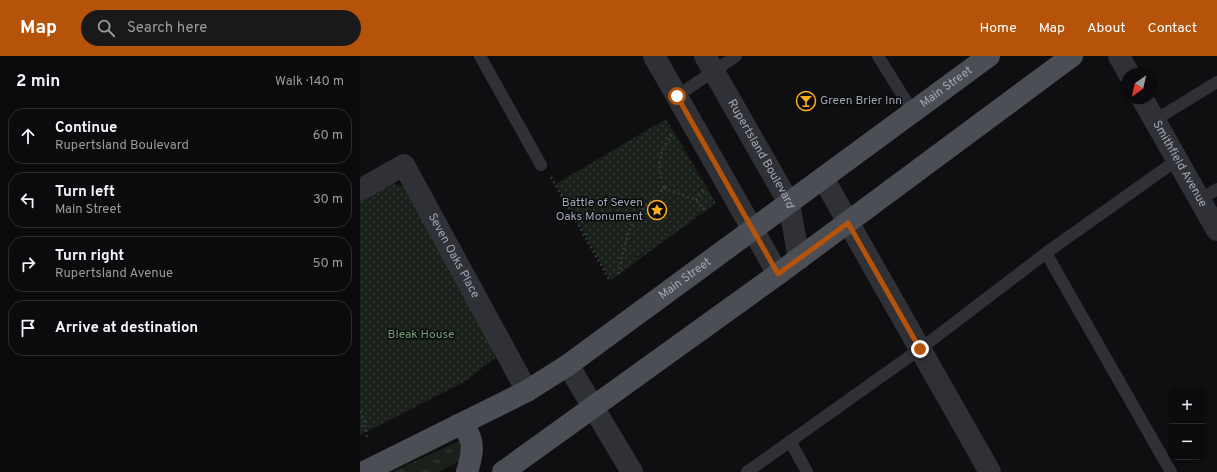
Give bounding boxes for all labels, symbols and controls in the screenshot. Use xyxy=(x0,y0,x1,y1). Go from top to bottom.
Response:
search box xyxy=(81,10,361,46)
text: Map xyxy=(20,16,57,40)
icon: search xyxy=(95,17,117,39)
text: Search here xyxy=(127,19,207,38)
text: Home xyxy=(980,20,1017,37)
text: Map xyxy=(1039,20,1065,37)
text: About xyxy=(1087,20,1126,37)
text: Contact xyxy=(1148,20,1197,37)
street label: Main Street xyxy=(917,63,976,112)
north arrow xyxy=(1121,68,1157,104)
text: 2 min xyxy=(16,71,60,93)
text: Walk · 140 m xyxy=(275,74,344,90)
route start xyxy=(668,87,686,105)
bar icon: Green Brier Inn xyxy=(795,90,817,112)
place label: Green Brier Inn xyxy=(820,93,902,109)
street label: Rupertsland Boulevard xyxy=(723,96,798,210)
street label: Smithfield Avenue xyxy=(1149,118,1211,210)
text: Continue xyxy=(55,119,117,138)
icon: ahead xyxy=(17,125,39,147)
text: 60 m xyxy=(313,128,343,144)
text: Rupertsland Boulevard xyxy=(55,138,189,154)
text: Turn left xyxy=(55,183,115,202)
icon: left xyxy=(17,189,39,211)
text: 30 m xyxy=(313,192,343,208)
place label: Battle of Seven Oaks Monument xyxy=(556,195,643,225)
place icon: Battle of Seven Oaks Monument xyxy=(646,199,668,221)
text: Main Street xyxy=(55,202,121,218)
street label: Seven Oaks Place xyxy=(424,210,483,301)
text: Turn right xyxy=(55,247,124,266)
icon: right xyxy=(17,253,39,275)
street label: Main Street xyxy=(656,254,715,304)
text: 50 m xyxy=(313,256,343,272)
text: Rupertsland Avenue xyxy=(55,266,173,282)
icon: arrive xyxy=(17,317,39,339)
text: Arrive at destination xyxy=(55,319,198,338)
park label: Bleak House xyxy=(388,327,454,343)
route end xyxy=(911,340,929,358)
map controls xyxy=(1169,388,1205,460)
button: + xyxy=(1169,388,1205,424)
button: − xyxy=(1169,424,1205,460)

